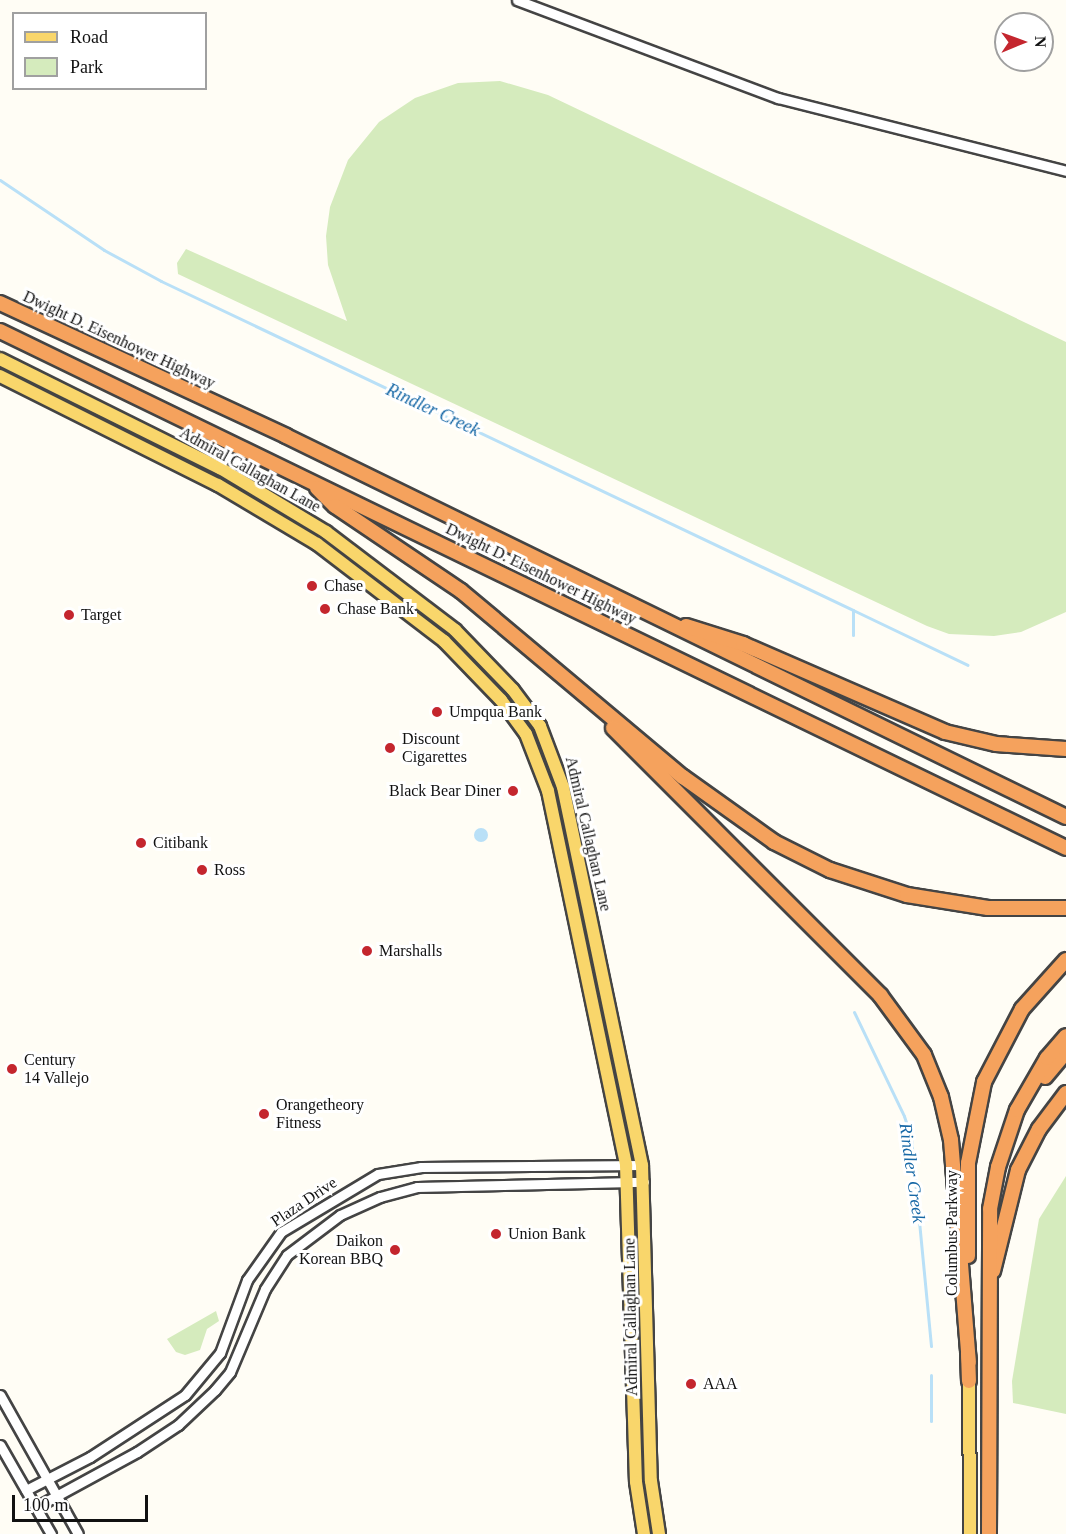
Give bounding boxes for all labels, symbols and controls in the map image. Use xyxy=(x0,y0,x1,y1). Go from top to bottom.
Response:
legend xyxy=(12,12,207,90)
north arrow xyxy=(994,12,1054,72)
text: Road xyxy=(70,27,108,47)
text: N xyxy=(1032,36,1049,48)
text: Park xyxy=(70,57,103,77)
street label: Dwight D. Eisenhower Highway xyxy=(20,287,218,393)
water label: Rindler Creek xyxy=(383,379,483,441)
street label: Admiral Callaghan Lane xyxy=(176,423,324,517)
street label: Dwight D. Eisenhower Highway xyxy=(443,519,639,629)
place label: Chase xyxy=(324,576,363,596)
marker: Chase xyxy=(305,579,319,593)
place label: Chase Bank xyxy=(337,599,414,619)
marker: Chase Bank xyxy=(318,602,332,616)
place label: Target xyxy=(81,605,121,625)
marker: Target xyxy=(62,608,76,622)
place label: Umpqua Bank xyxy=(449,702,542,722)
marker: Umpqua Bank xyxy=(430,705,444,719)
place label: Discount Cigarettes xyxy=(402,729,467,767)
marker: Discount Cigarettes xyxy=(383,741,397,755)
street label: Admiral Callaghan Lane xyxy=(561,755,615,913)
place label: Black Bear Diner xyxy=(389,781,501,801)
marker: Black Bear Diner xyxy=(506,784,520,798)
place label: Citibank xyxy=(153,833,208,853)
marker: Citibank xyxy=(134,836,148,850)
place label: Ross xyxy=(214,860,245,880)
marker: Ross xyxy=(195,863,209,877)
place label: Marshalls xyxy=(379,941,442,961)
marker: Marshalls xyxy=(360,944,374,958)
place label: Century 14 Vallejo xyxy=(24,1050,89,1088)
marker: Century 14 Vallejo xyxy=(5,1062,19,1076)
place label: Orangetheory Fitness xyxy=(276,1095,364,1133)
marker: Orangetheory Fitness xyxy=(257,1107,271,1121)
water label: Rindler Creek xyxy=(894,1122,930,1224)
street label: Columbus Parkway xyxy=(942,1170,962,1296)
street label: Plaza Drive xyxy=(268,1173,340,1231)
place label: Union Bank xyxy=(508,1224,586,1244)
marker: Union Bank xyxy=(489,1227,503,1241)
place label: Daikon Korean BBQ xyxy=(299,1231,383,1269)
street label: Admiral Callaghan Lane xyxy=(620,1238,642,1396)
marker: Daikon Korean BBQ xyxy=(388,1243,402,1257)
place label: AAA xyxy=(703,1374,738,1394)
marker: AAA xyxy=(684,1377,698,1391)
scale bar xyxy=(15,1483,152,1521)
text: 100 m xyxy=(23,1495,69,1515)

